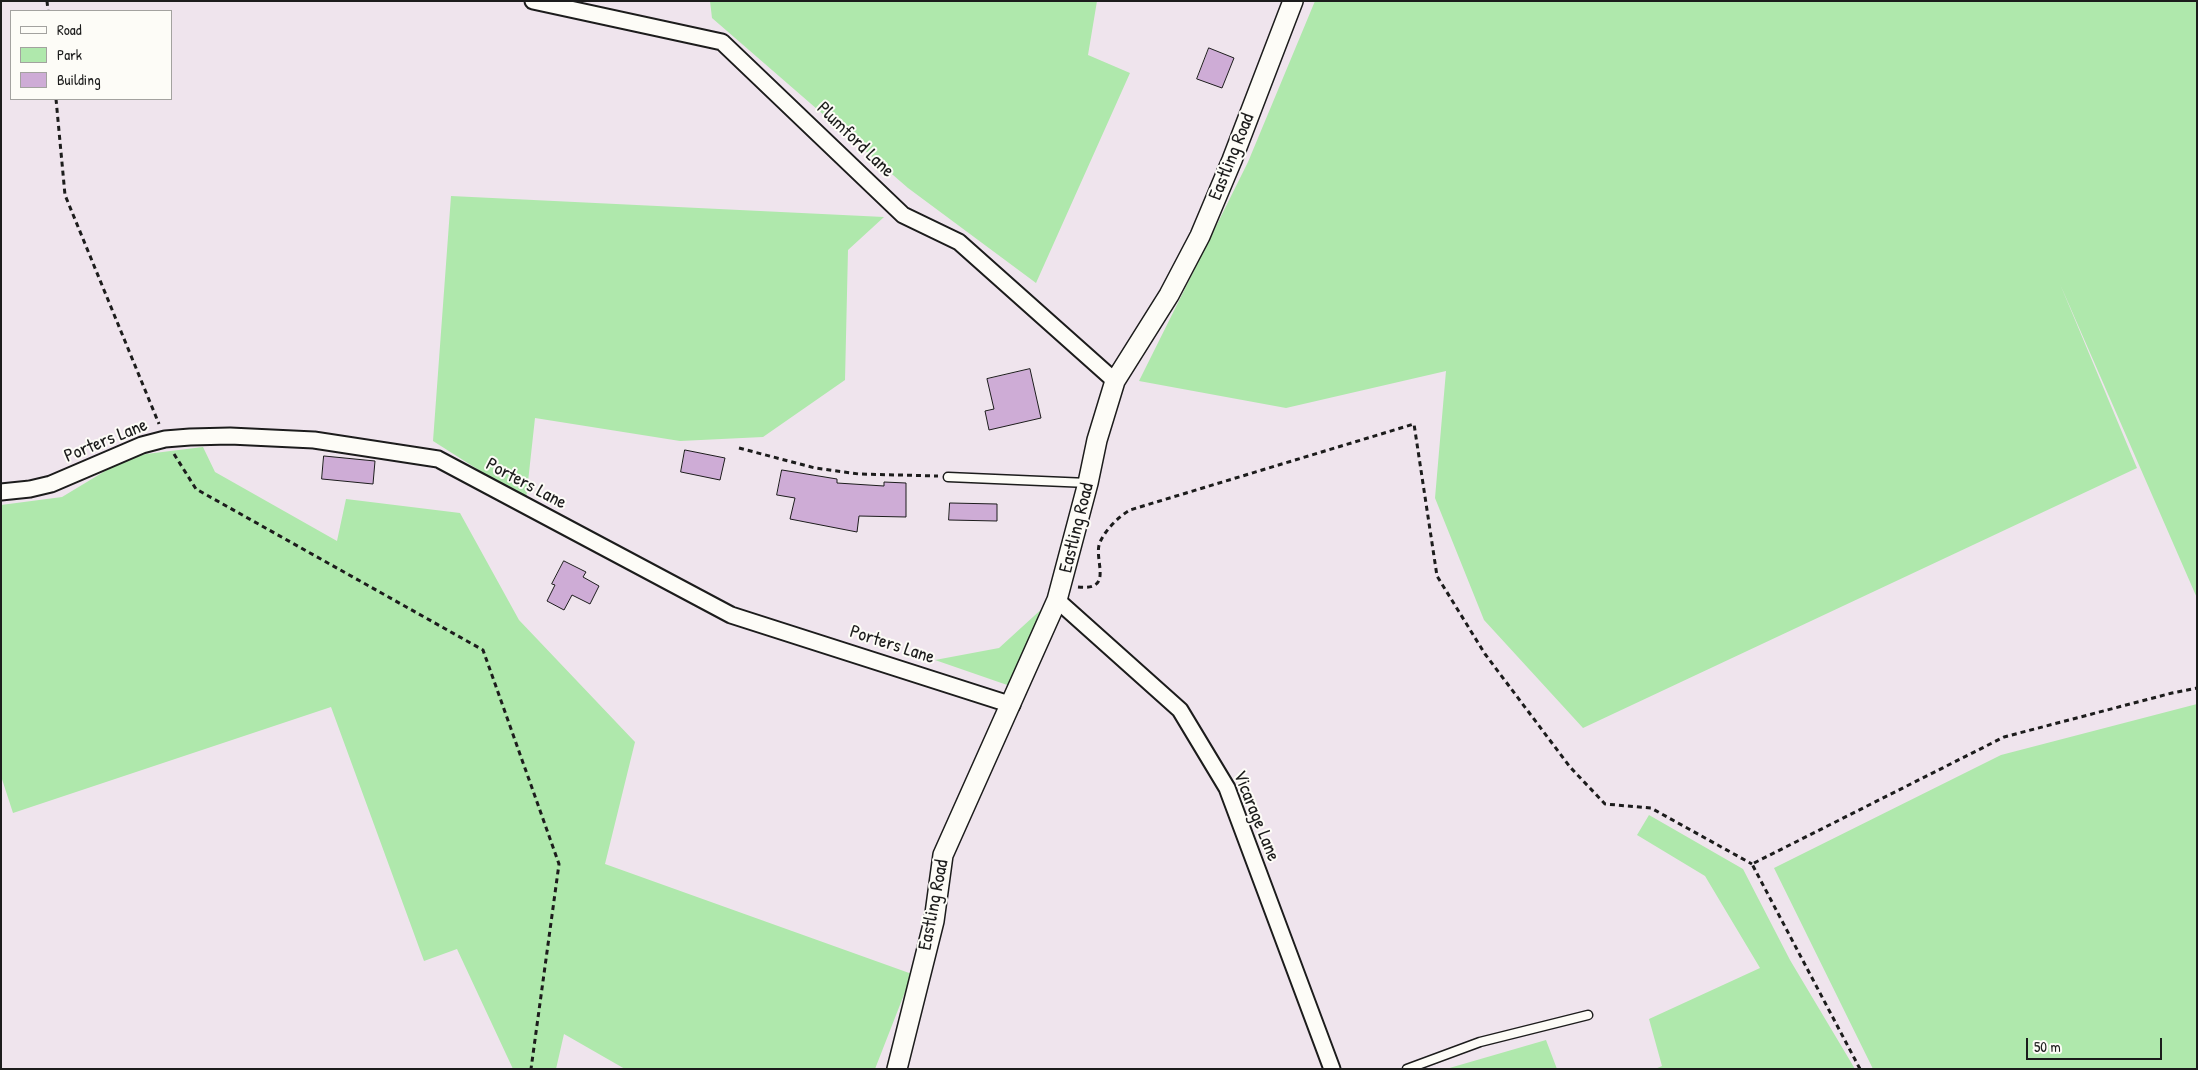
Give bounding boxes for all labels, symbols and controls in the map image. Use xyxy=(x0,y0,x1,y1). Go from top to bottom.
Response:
legend xyxy=(10,10,172,100)
text: Road xyxy=(57,19,82,40)
text: Park xyxy=(57,44,82,65)
text: Building xyxy=(57,69,101,90)
street label: Plumford Lane xyxy=(811,97,899,183)
street label: Eastling Road xyxy=(1204,110,1260,204)
street label: Porters Lane xyxy=(61,414,151,468)
street label: Porters Lane xyxy=(482,453,570,515)
street label: Eastling Road xyxy=(1055,481,1099,575)
street label: Porters Lane xyxy=(847,621,937,669)
street label: Vicarage Lane xyxy=(1228,767,1284,865)
street label: Eastling Road xyxy=(914,858,954,952)
scale bar xyxy=(2028,1028,2164,1060)
text: 50 m xyxy=(2034,1036,2061,1057)

